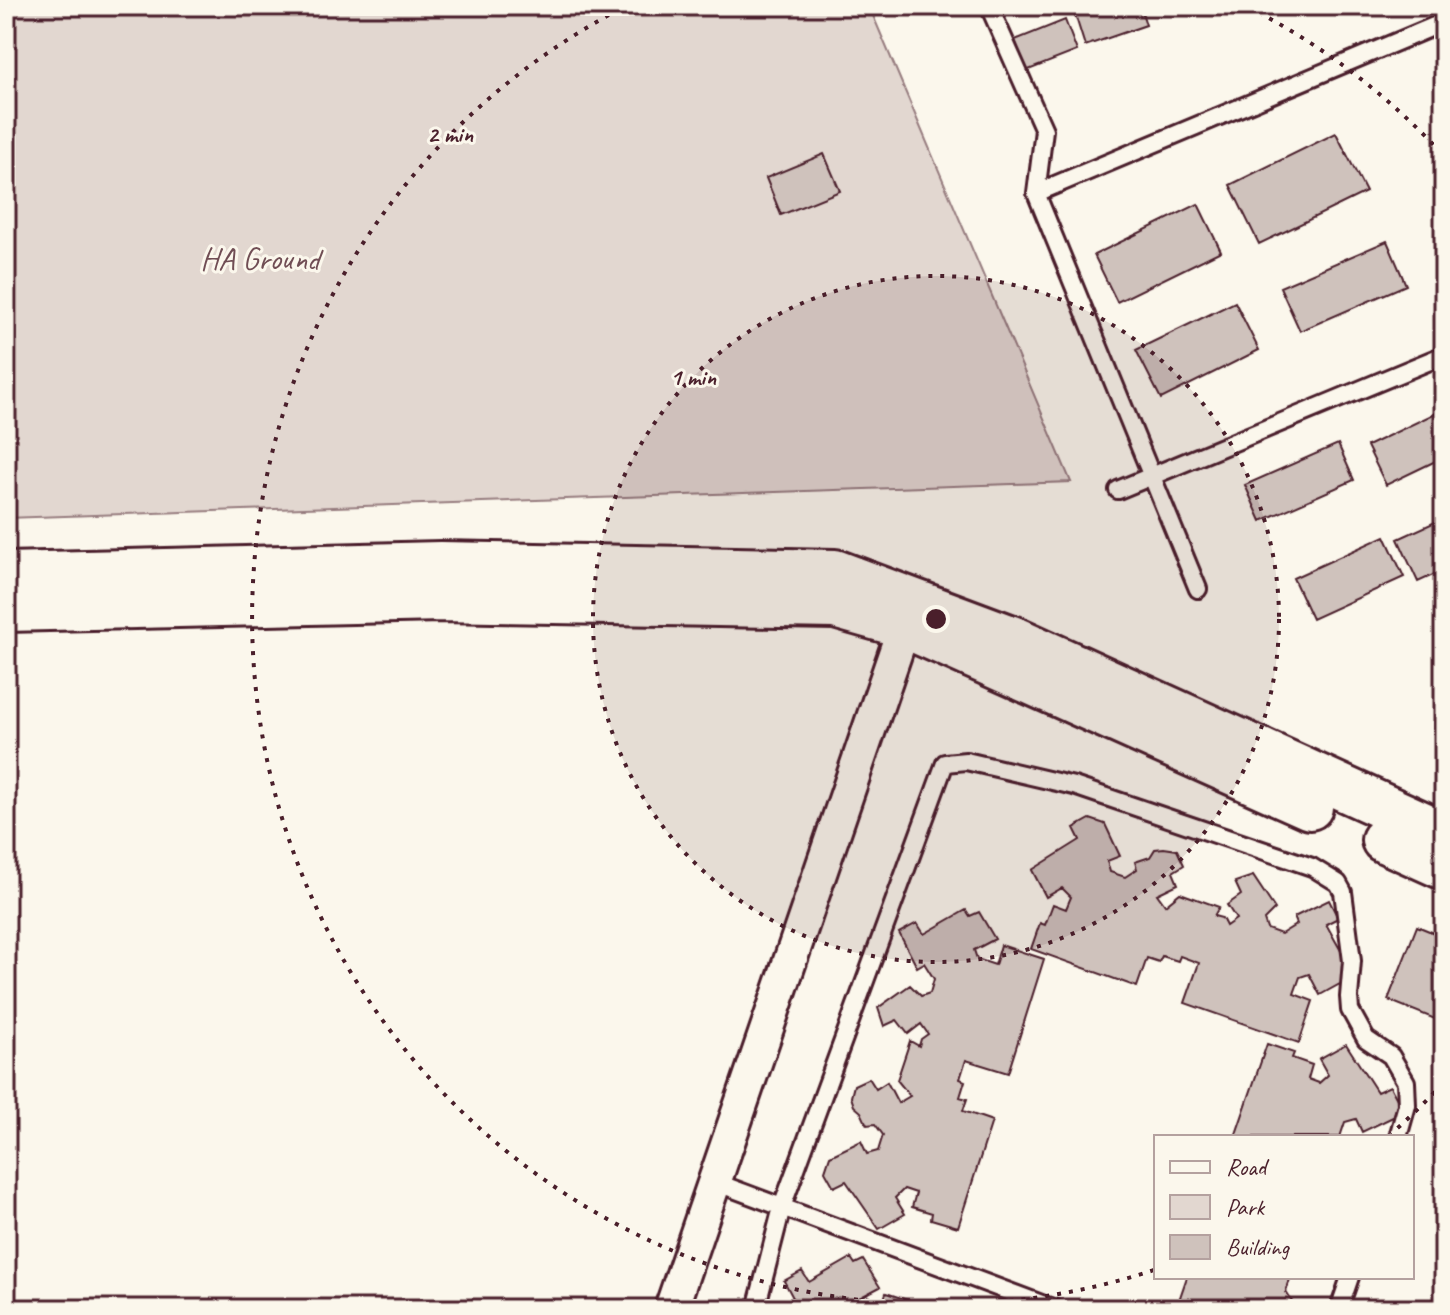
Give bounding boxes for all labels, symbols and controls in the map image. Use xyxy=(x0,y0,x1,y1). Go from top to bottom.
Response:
text: 2 min xyxy=(427,119,474,149)
park label: HA Ground xyxy=(200,238,324,279)
text: 1 min xyxy=(670,362,717,392)
centre of rings xyxy=(922,605,950,633)
legend xyxy=(1154,1135,1414,1279)
text: Road xyxy=(1226,1152,1270,1182)
text: Park xyxy=(1226,1192,1266,1222)
text: Building xyxy=(1226,1232,1291,1262)

